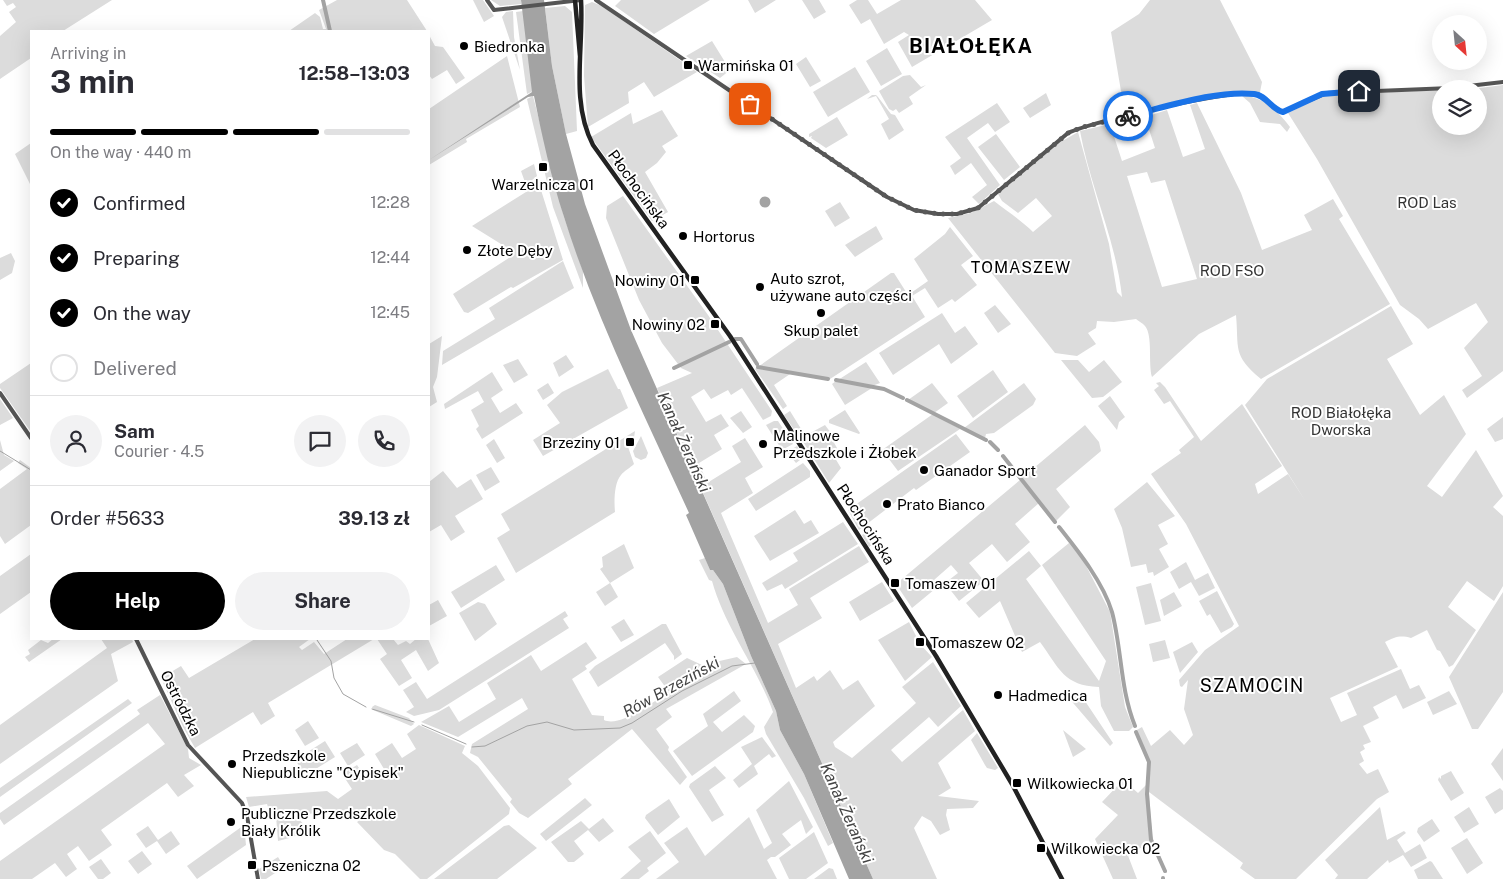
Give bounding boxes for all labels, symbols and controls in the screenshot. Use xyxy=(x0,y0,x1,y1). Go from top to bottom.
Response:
north arrow xyxy=(1432,15,1488,70)
map controls xyxy=(1432,15,1487,135)
district label: BIAŁOŁĘKA xyxy=(909,34,1033,58)
place label: Biedronka xyxy=(474,38,545,55)
marker: Biedronka xyxy=(458,40,470,52)
text: Arriving in xyxy=(50,44,126,63)
place label: Warmińska 01 xyxy=(698,57,794,74)
marker: Warmińska 01 xyxy=(682,59,694,71)
text: 12:58–13:03 xyxy=(298,62,410,84)
text: 3 min xyxy=(50,63,135,100)
pin xyxy=(1338,70,1380,112)
icon: home xyxy=(1345,77,1373,105)
button: layers xyxy=(1432,80,1487,135)
pin xyxy=(729,83,771,125)
icon: bag xyxy=(736,90,764,118)
courier xyxy=(1103,91,1153,141)
icon: bike xyxy=(1114,102,1142,130)
text: On the way · 440 m xyxy=(50,143,191,162)
street label: Płochocińska xyxy=(605,147,673,231)
marker: Warzelnicza 01 xyxy=(537,161,549,173)
place label: Warzelnicza 01 xyxy=(492,176,594,193)
icon: check xyxy=(50,189,78,217)
text: Confirmed xyxy=(93,192,186,214)
text: 12:28 xyxy=(370,193,410,212)
park label: ROD Las xyxy=(1397,194,1457,211)
place label: Hortorus xyxy=(693,228,755,245)
marker: Hortorus xyxy=(677,230,689,242)
place label: Złote Dęby xyxy=(477,242,553,259)
icon: check xyxy=(50,244,78,272)
marker: Złote Dęby xyxy=(461,244,473,256)
text: Preparing xyxy=(93,247,180,269)
text: 12:44 xyxy=(370,248,410,267)
district label: TOMASZEW xyxy=(971,258,1071,277)
park label: ROD FSO xyxy=(1200,262,1264,279)
place label: Auto szrot, używane auto części xyxy=(770,270,912,304)
place label: Nowiny 01 xyxy=(615,272,685,289)
marker: Nowiny 01 xyxy=(689,274,701,286)
marker: Auto szrot, używane auto części xyxy=(754,281,766,293)
icon: check xyxy=(50,299,78,327)
text: On the way xyxy=(93,302,191,324)
text: 12:45 xyxy=(370,303,410,322)
marker: Skup palet xyxy=(815,307,827,319)
place label: Nowiny 02 xyxy=(632,316,705,333)
marker: Nowiny 02 xyxy=(709,318,721,330)
place label: Skup palet xyxy=(784,322,859,339)
text: Delivered xyxy=(93,357,177,379)
water label: Kanał Żerański xyxy=(653,388,716,495)
park label: ROD Białołęka Dworska xyxy=(1291,404,1391,438)
button: person xyxy=(50,415,102,467)
button: chat xyxy=(294,415,346,467)
button: phone xyxy=(358,415,410,467)
text: Sam xyxy=(114,420,155,442)
place label: Malinowe Przedszkole i Żłobek xyxy=(773,427,917,461)
place label: Brzeziny 01 xyxy=(542,434,620,451)
marker: Brzeziny 01 xyxy=(624,436,636,448)
marker: Malinowe Przedszkole i Żłobek xyxy=(757,438,769,450)
text: Courier · 4.5 xyxy=(114,442,204,461)
place label: Ganador Sport xyxy=(934,462,1036,479)
marker: Ganador Sport xyxy=(918,464,930,476)
street label: Płochocińska xyxy=(834,481,898,567)
place label: Prato Bianco xyxy=(897,496,985,513)
marker: Prato Bianco xyxy=(881,498,893,510)
text: Order #5633 xyxy=(50,507,164,529)
text: 39.13 zł xyxy=(338,507,410,529)
button: Help xyxy=(50,572,225,630)
button: Share xyxy=(235,572,410,630)
place label: Tomaszew 01 xyxy=(905,575,996,592)
marker: Tomaszew 01 xyxy=(889,577,901,589)
place label: Tomaszew 02 xyxy=(930,634,1024,651)
marker: Tomaszew 02 xyxy=(914,636,926,648)
water label: Rów Brzeziński xyxy=(619,653,723,721)
street label: Ostródzka xyxy=(157,667,205,739)
district label: SZAMOCIN xyxy=(1200,675,1304,696)
place label: Hadmedica xyxy=(1008,687,1087,704)
marker: Hadmedica xyxy=(992,689,1004,701)
place label: Przedszkole Niepubliczne "Cypisek" xyxy=(242,747,404,781)
marker: Przedszkole Niepubliczne "Cypisek" xyxy=(226,758,238,770)
water label: Kanał Żerański xyxy=(816,759,879,866)
place label: Wilkowiecka 01 xyxy=(1027,775,1133,792)
marker: Wilkowiecka 01 xyxy=(1011,777,1023,789)
place label: Publiczne Przedszkole Biały Królik xyxy=(241,805,396,839)
marker: Publiczne Przedszkole Biały Królik xyxy=(225,816,237,828)
place label: Wilkowiecka 02 xyxy=(1051,840,1160,857)
marker: Wilkowiecka 02 xyxy=(1035,842,1047,854)
place label: Pszeniczna 02 xyxy=(262,857,361,874)
marker: Pszeniczna 02 xyxy=(246,859,258,871)

